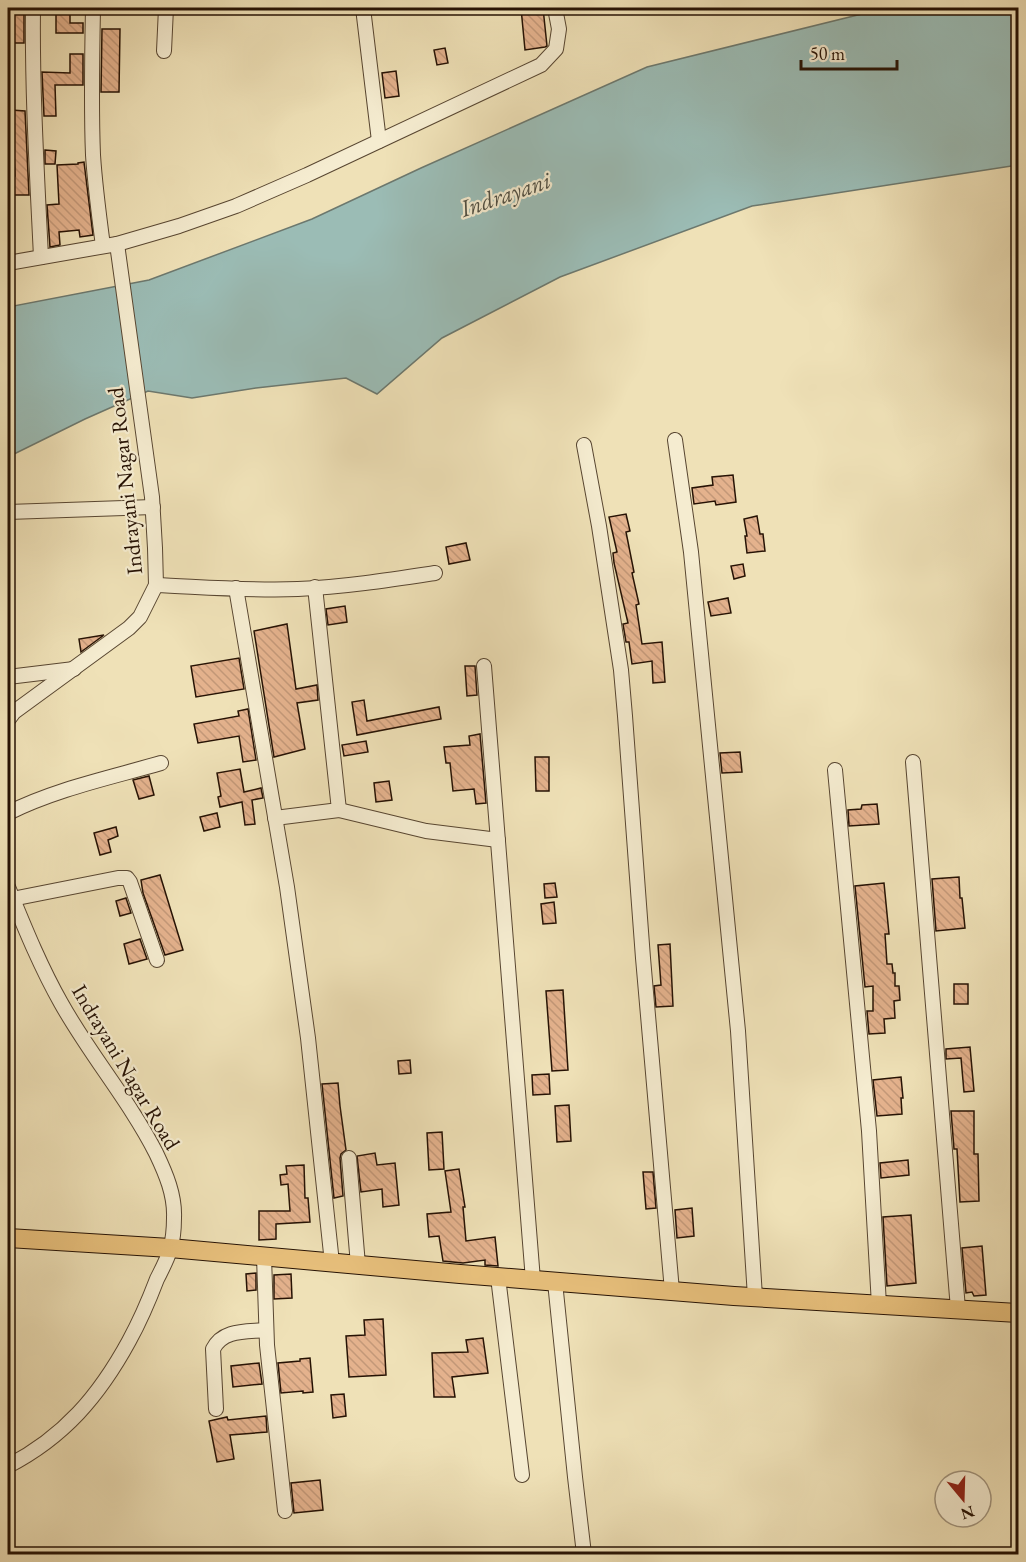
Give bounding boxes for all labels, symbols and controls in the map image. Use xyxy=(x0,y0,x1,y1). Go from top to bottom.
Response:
scale bar xyxy=(801,33,897,71)
text: 50 m xyxy=(810,42,845,65)
water label: Indrayani xyxy=(455,164,555,224)
street label: Indrayani Nagar Road xyxy=(101,385,149,576)
street label: Indrayani Nagar Road xyxy=(65,979,187,1156)
north arrow xyxy=(933,1469,993,1529)
text: N xyxy=(958,1501,977,1525)

